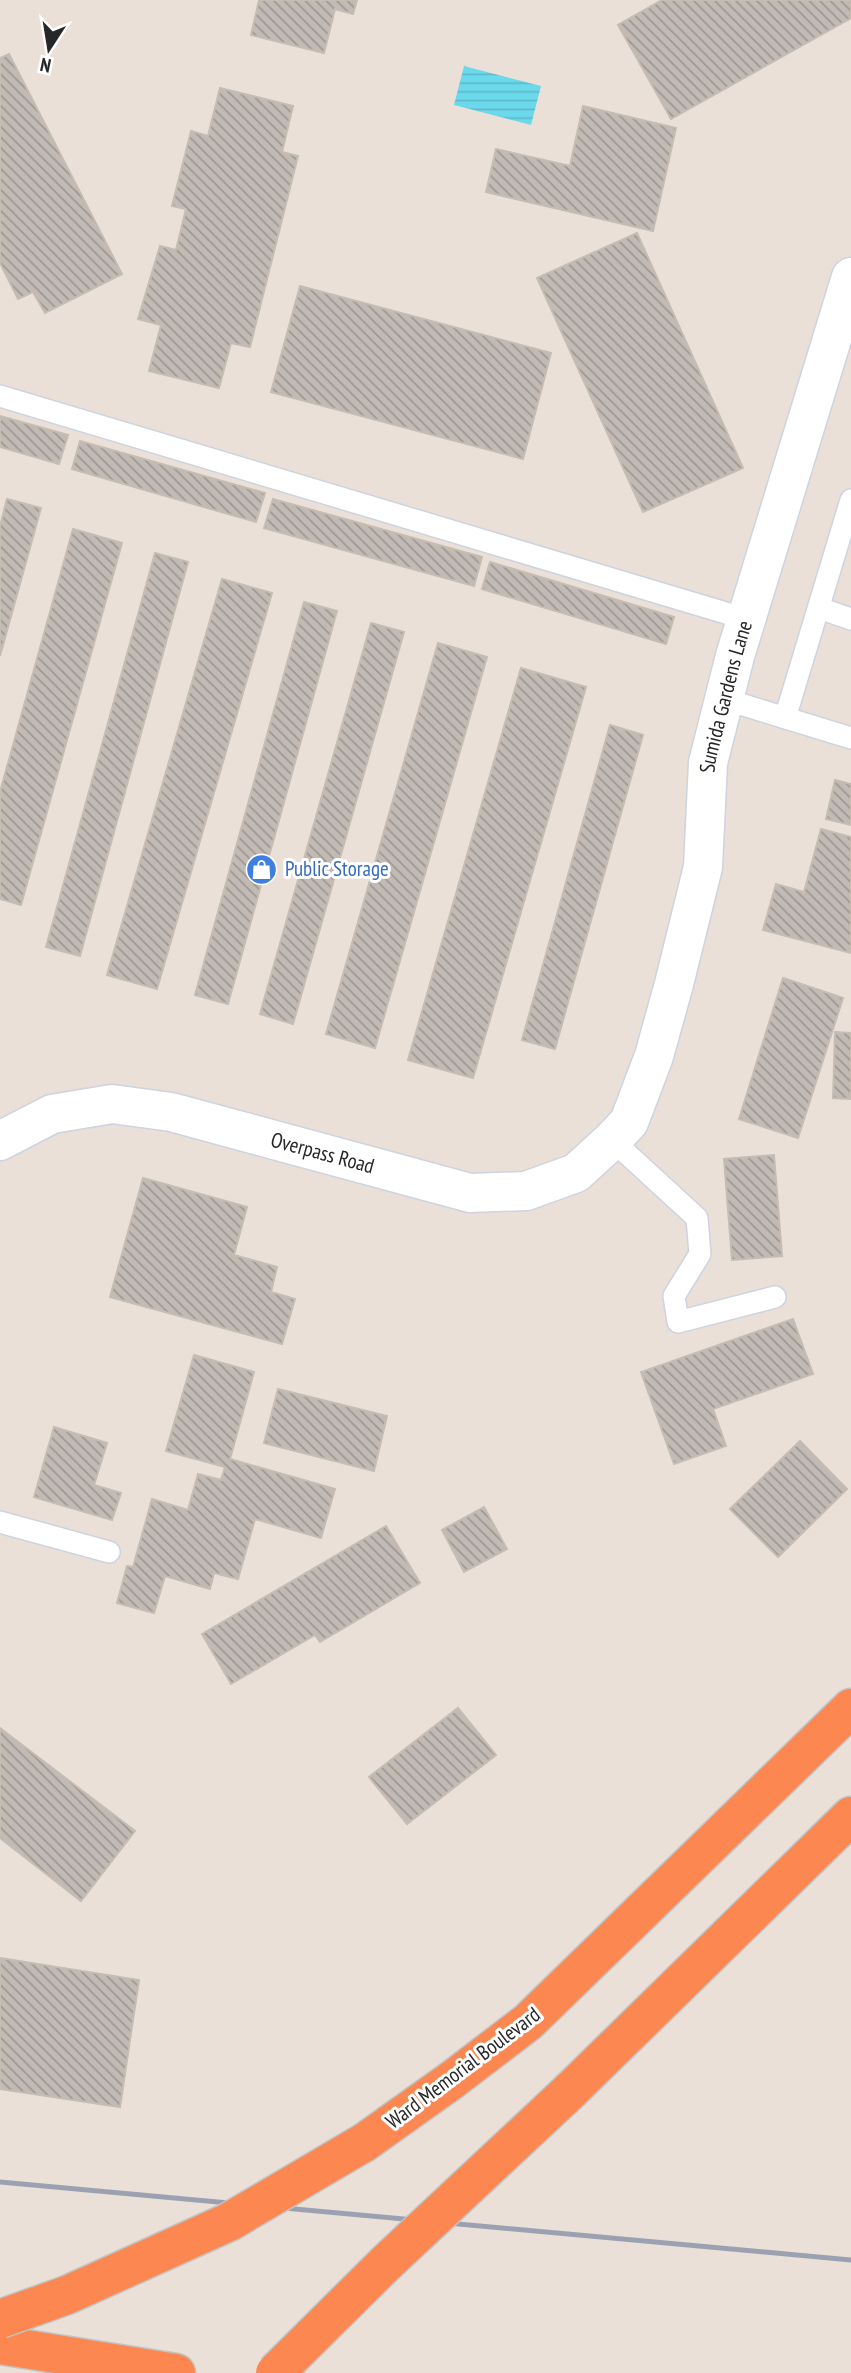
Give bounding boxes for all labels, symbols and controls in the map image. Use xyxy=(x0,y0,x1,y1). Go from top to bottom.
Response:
north arrow xyxy=(14,14,84,84)
text: N xyxy=(38,53,53,78)
street label: Sumida Gardens Lane xyxy=(694,617,758,773)
shop icon: Public Storage xyxy=(245,852,279,886)
place label: Public Storage xyxy=(285,855,389,882)
street label: Overpass Road xyxy=(268,1126,377,1179)
street label: Ward Memorial Boulevard xyxy=(380,2001,545,2135)

